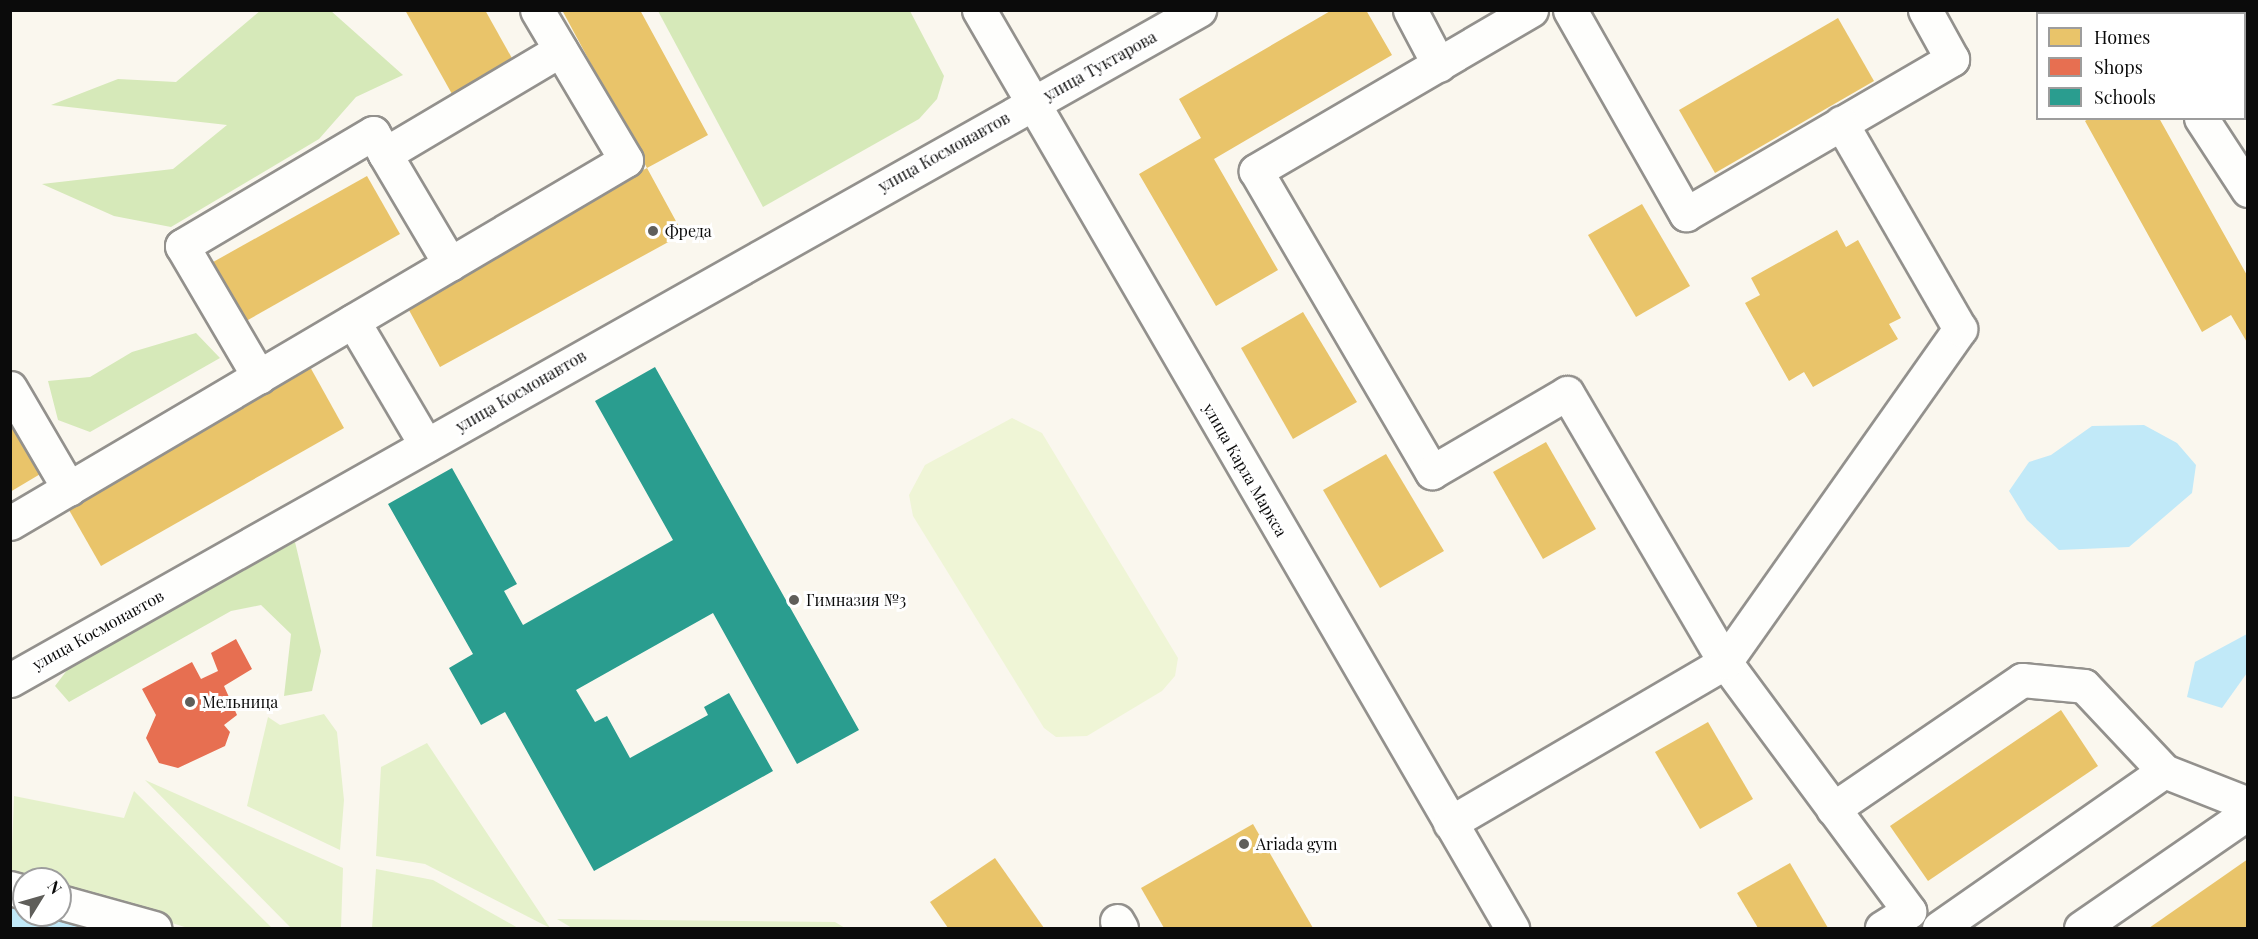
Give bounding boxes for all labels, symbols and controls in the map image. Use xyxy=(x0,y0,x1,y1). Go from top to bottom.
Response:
legend xyxy=(2036,12,2246,120)
text: Homes xyxy=(2094,25,2150,49)
street label: улица Туктарова xyxy=(1040,27,1160,105)
text: Shops xyxy=(2094,55,2143,79)
text: Schools xyxy=(2094,85,2156,109)
street label: улица Космонавтов xyxy=(875,108,1013,196)
place label: Фреда xyxy=(665,221,712,241)
marker: Фреда xyxy=(646,224,660,238)
street label: улица Космонавтов xyxy=(452,346,590,436)
street label: улица Карла Маркса xyxy=(1199,400,1291,540)
street label: улица Космонавтов xyxy=(29,586,167,674)
place label: Гимназия №3 xyxy=(806,590,906,610)
marker: Гимназия №3 xyxy=(787,593,801,607)
place label: Мельница xyxy=(202,692,278,712)
marker: Мельница xyxy=(183,695,197,709)
place label: Ariada gym xyxy=(1256,834,1338,854)
marker: Ariada gym xyxy=(1237,837,1251,851)
north arrow xyxy=(12,867,72,927)
text: N xyxy=(43,876,67,898)

